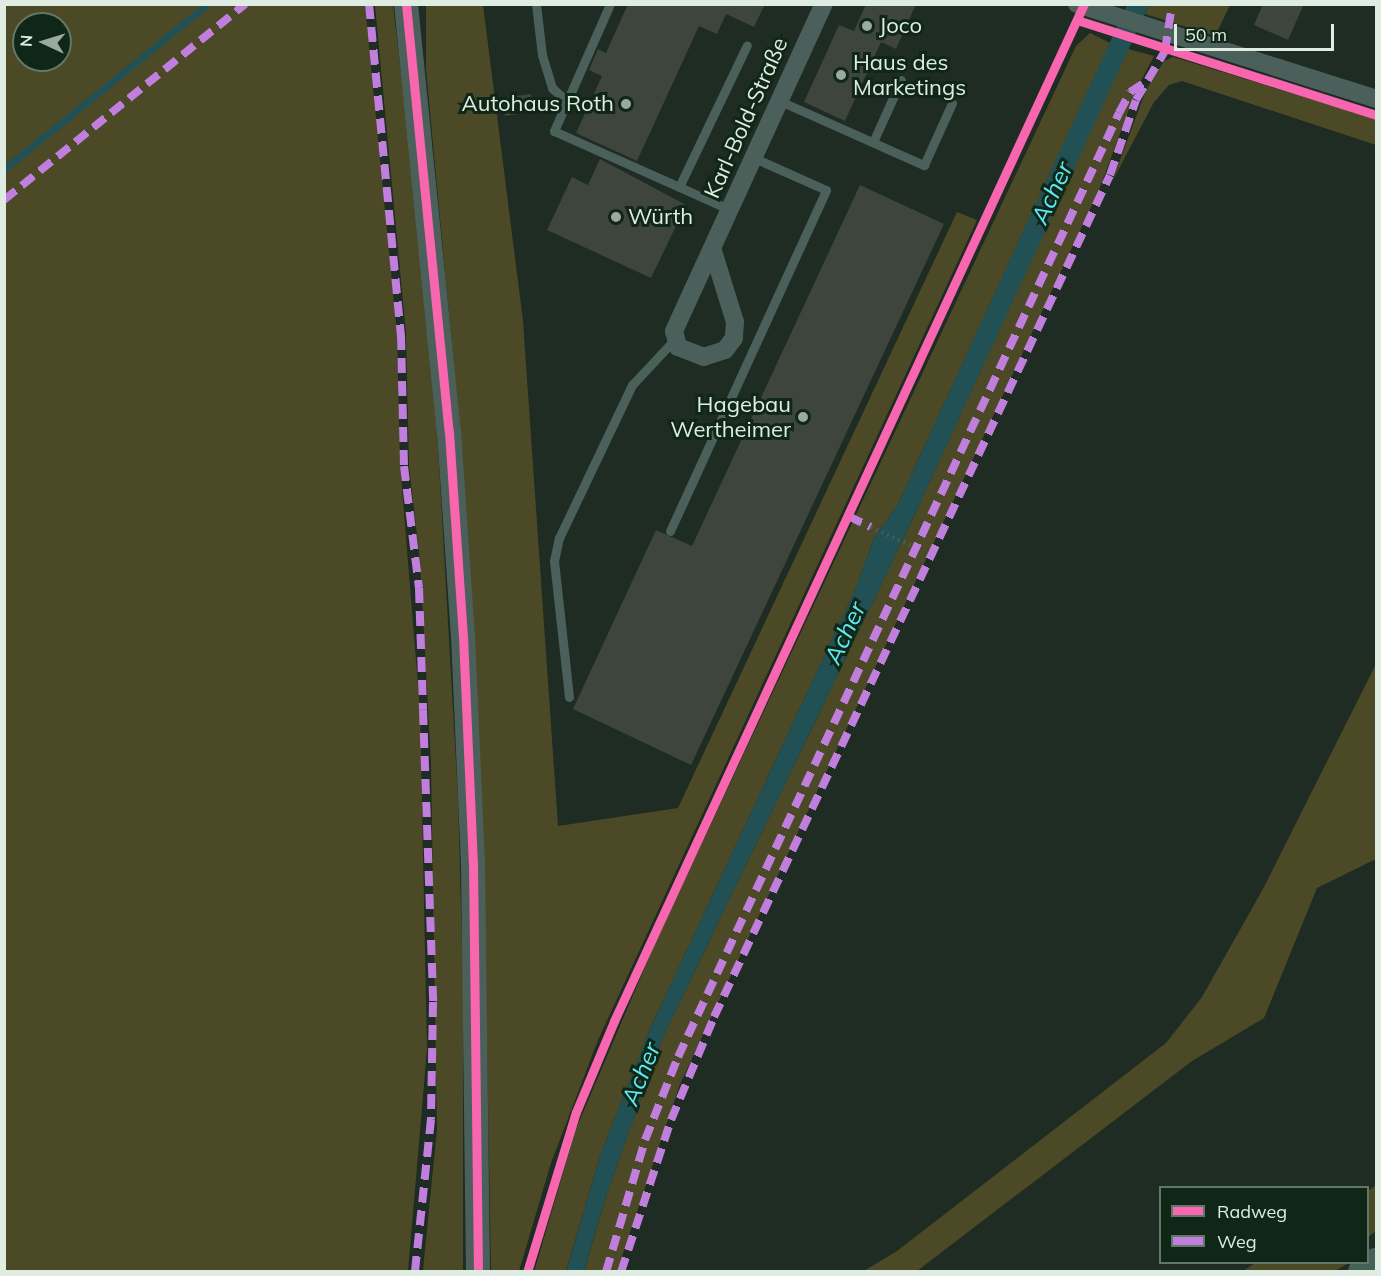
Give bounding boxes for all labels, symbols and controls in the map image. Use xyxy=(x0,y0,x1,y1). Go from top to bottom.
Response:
north arrow xyxy=(12,12,72,72)
scale bar xyxy=(1177,12,1338,50)
place label: Joco xyxy=(879,13,922,39)
marker: Joco xyxy=(860,19,874,33)
text: 50 m xyxy=(1185,23,1227,46)
text: N xyxy=(16,34,36,48)
street label: Karl-Bold-Straße xyxy=(699,34,793,202)
place label: Haus des Marketings xyxy=(853,49,966,100)
marker: Haus des Marketings xyxy=(834,68,848,82)
place label: Autohaus Roth xyxy=(462,91,614,117)
marker: Autohaus Roth xyxy=(619,97,633,111)
water label: Acher xyxy=(1025,157,1079,229)
place label: Würth xyxy=(628,204,693,230)
marker: Würth xyxy=(609,210,623,224)
place label: Hagebau Wertheimer xyxy=(670,391,791,442)
marker: Hagebau Wertheimer xyxy=(796,410,810,424)
water label: Acher xyxy=(818,597,872,669)
water label: Acher xyxy=(615,1038,667,1110)
legend xyxy=(1159,1186,1369,1264)
text: Radweg xyxy=(1217,1200,1287,1223)
text: Weg xyxy=(1217,1230,1257,1253)

